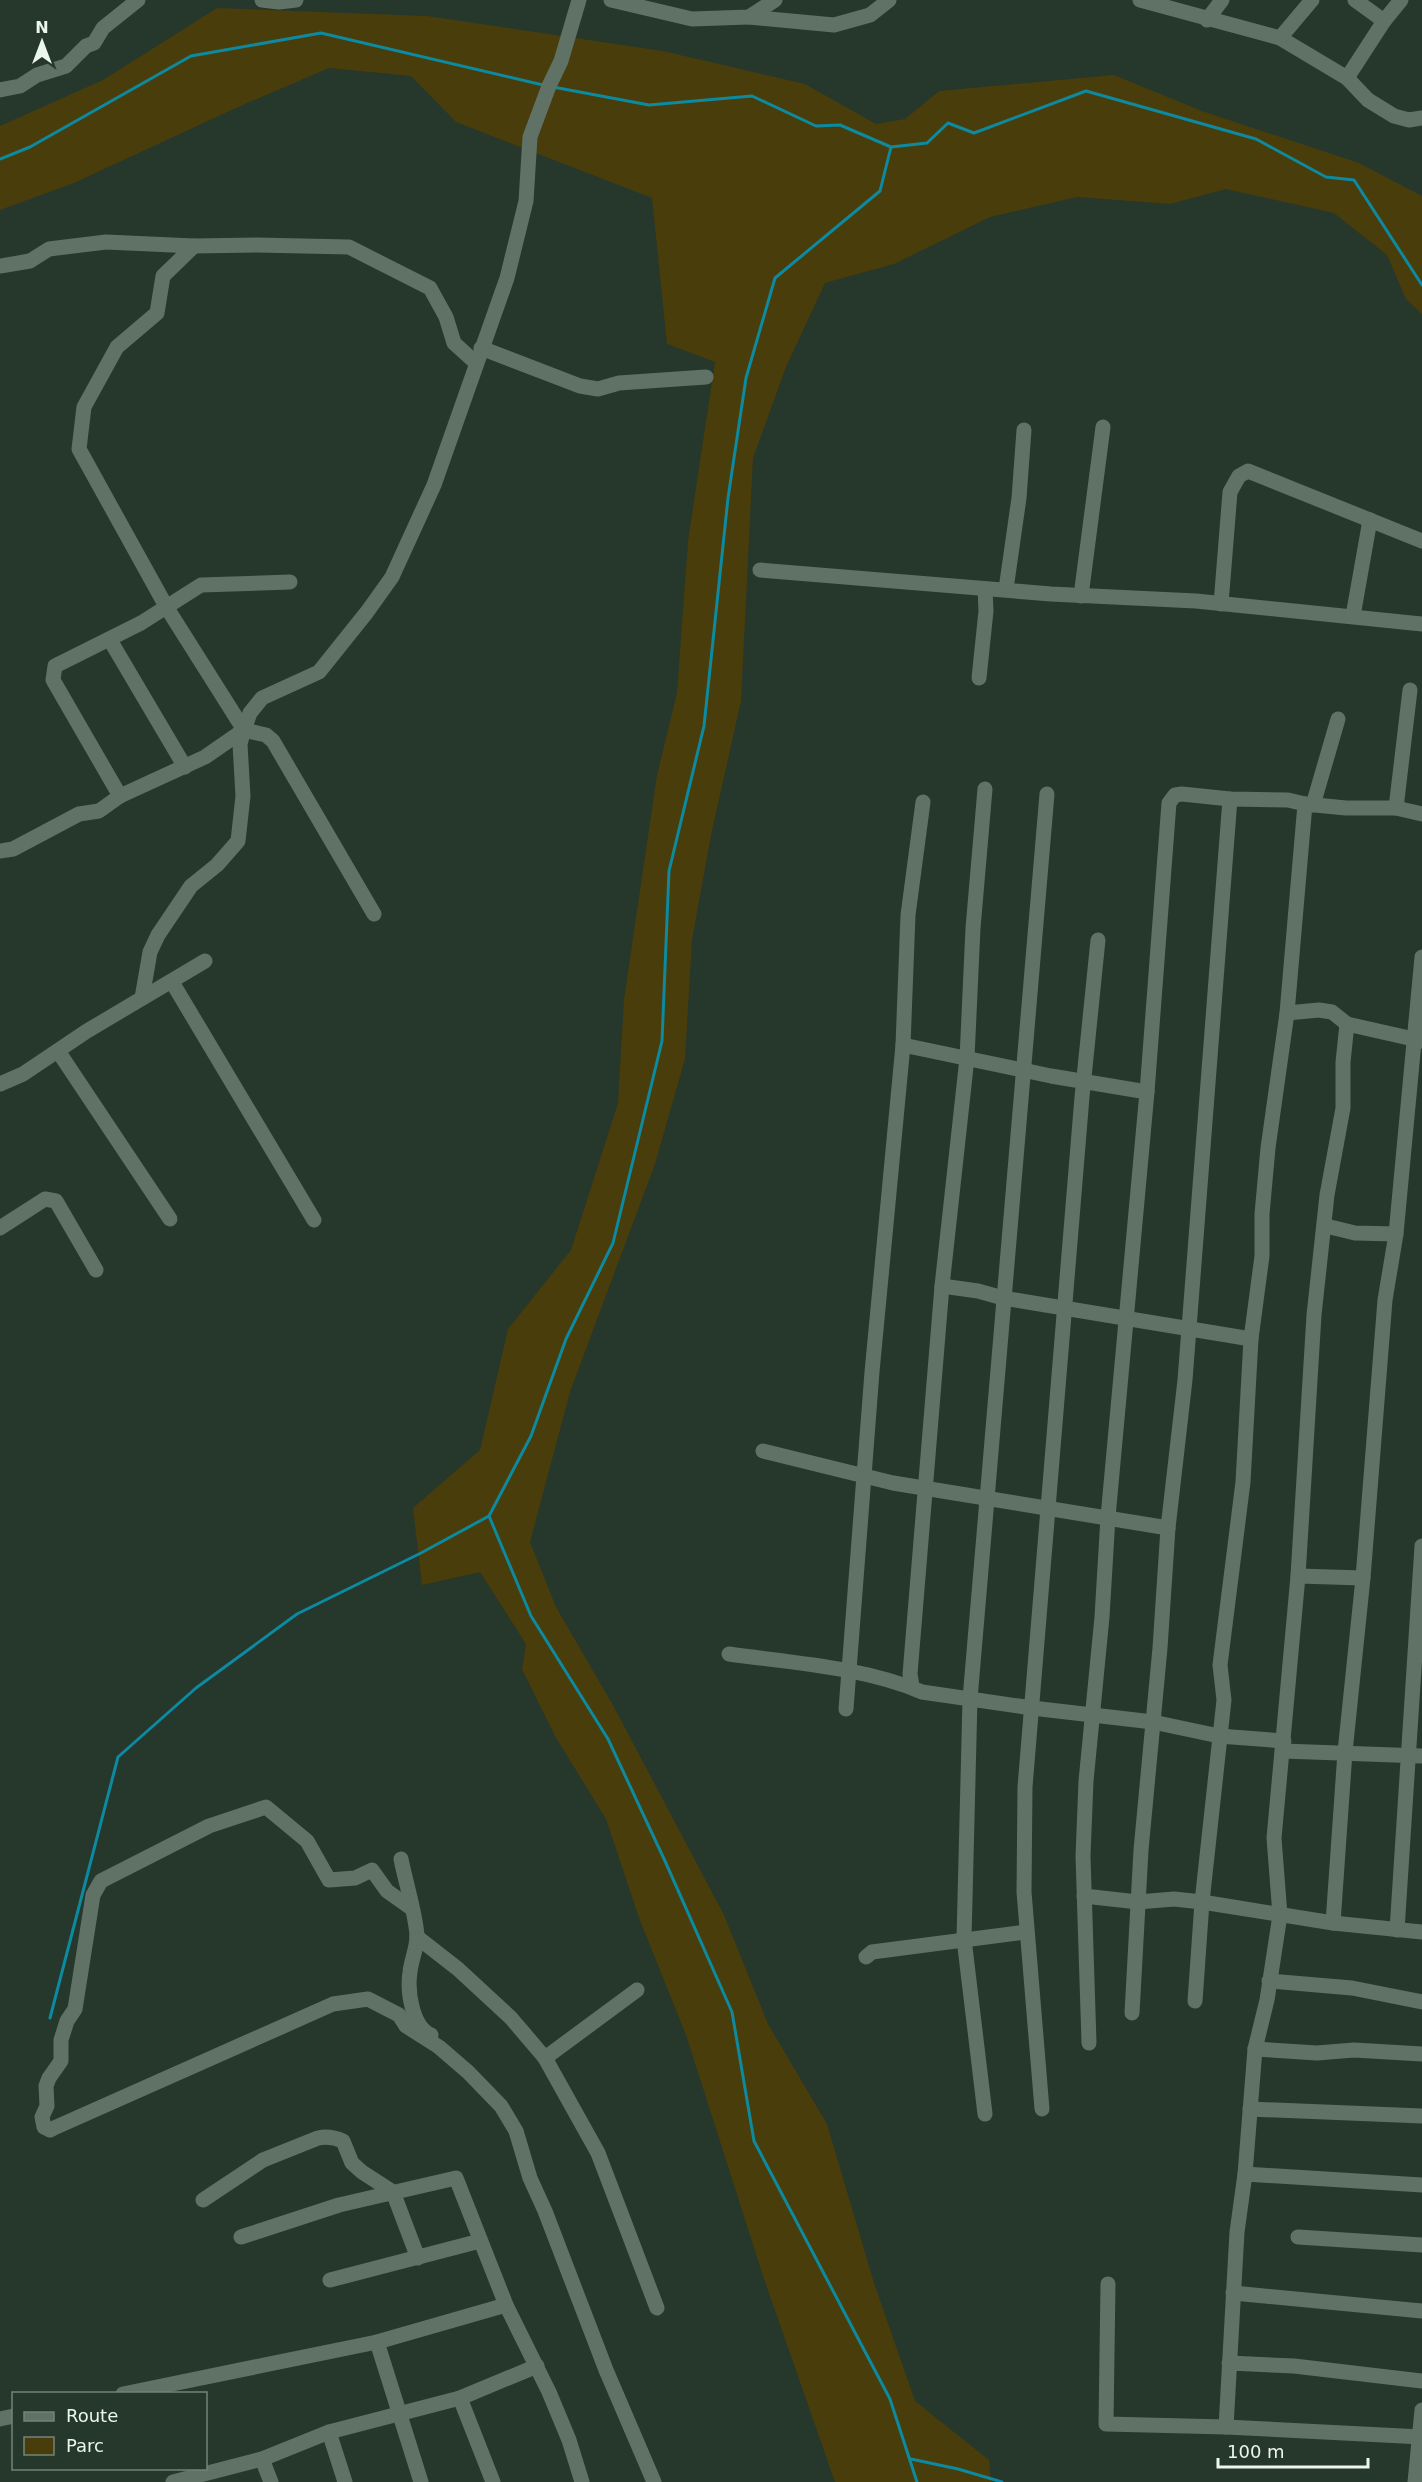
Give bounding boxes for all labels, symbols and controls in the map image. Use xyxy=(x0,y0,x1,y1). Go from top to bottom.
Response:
north arrow xyxy=(12,12,72,72)
text: N xyxy=(35,18,49,37)
legend xyxy=(12,2392,207,2470)
text: Route xyxy=(66,2405,118,2426)
scale bar xyxy=(1218,2431,1368,2469)
text: Parc xyxy=(66,2435,104,2456)
text: 100 m xyxy=(1227,2441,1285,2462)

